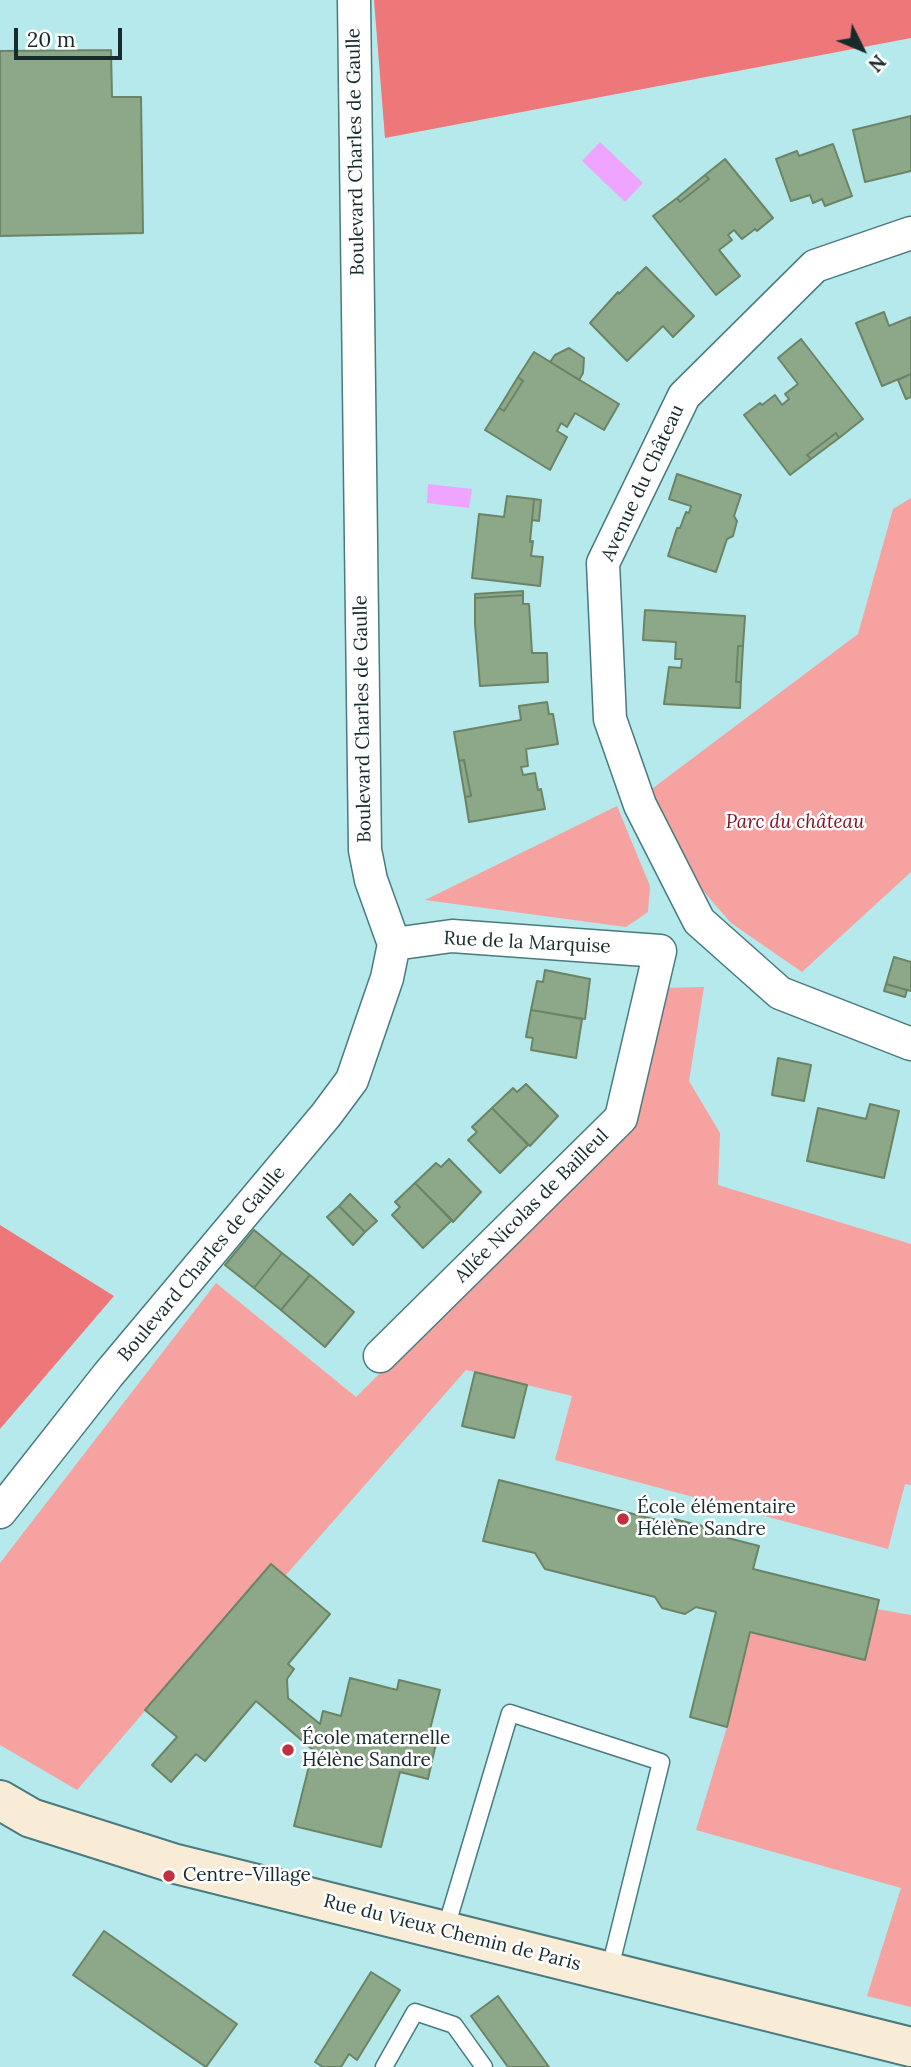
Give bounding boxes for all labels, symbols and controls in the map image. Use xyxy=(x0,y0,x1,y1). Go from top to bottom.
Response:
scale bar xyxy=(18,14,126,58)
north arrow xyxy=(827,14,897,84)
text: 20 m xyxy=(27,26,76,53)
street label: Boulevard Charles de Gaulle xyxy=(342,28,370,276)
text: N xyxy=(864,50,891,77)
street label: Avenue du Château xyxy=(597,401,689,565)
street label: Boulevard Charles de Gaulle xyxy=(349,595,377,843)
park label: Parc du château xyxy=(726,812,864,834)
street label: Rue de la Marquise xyxy=(443,927,611,959)
street label: Allée Nicolas de Bailleul xyxy=(450,1124,614,1288)
street label: Boulevard Charles de Gaulle xyxy=(114,1162,290,1366)
place label: École élémentaire Hélène Sandre xyxy=(637,1497,796,1541)
marker: École élémentaire Hélène Sandre xyxy=(615,1511,631,1527)
place label: École maternelle Hélène Sandre xyxy=(302,1728,450,1772)
marker: École maternelle Hélène Sandre xyxy=(280,1742,296,1758)
place label: Centre-Village xyxy=(183,1865,311,1887)
marker: Centre-Village xyxy=(161,1868,177,1884)
street label: Rue du Vieux Chemin de Paris xyxy=(321,1890,583,1976)

